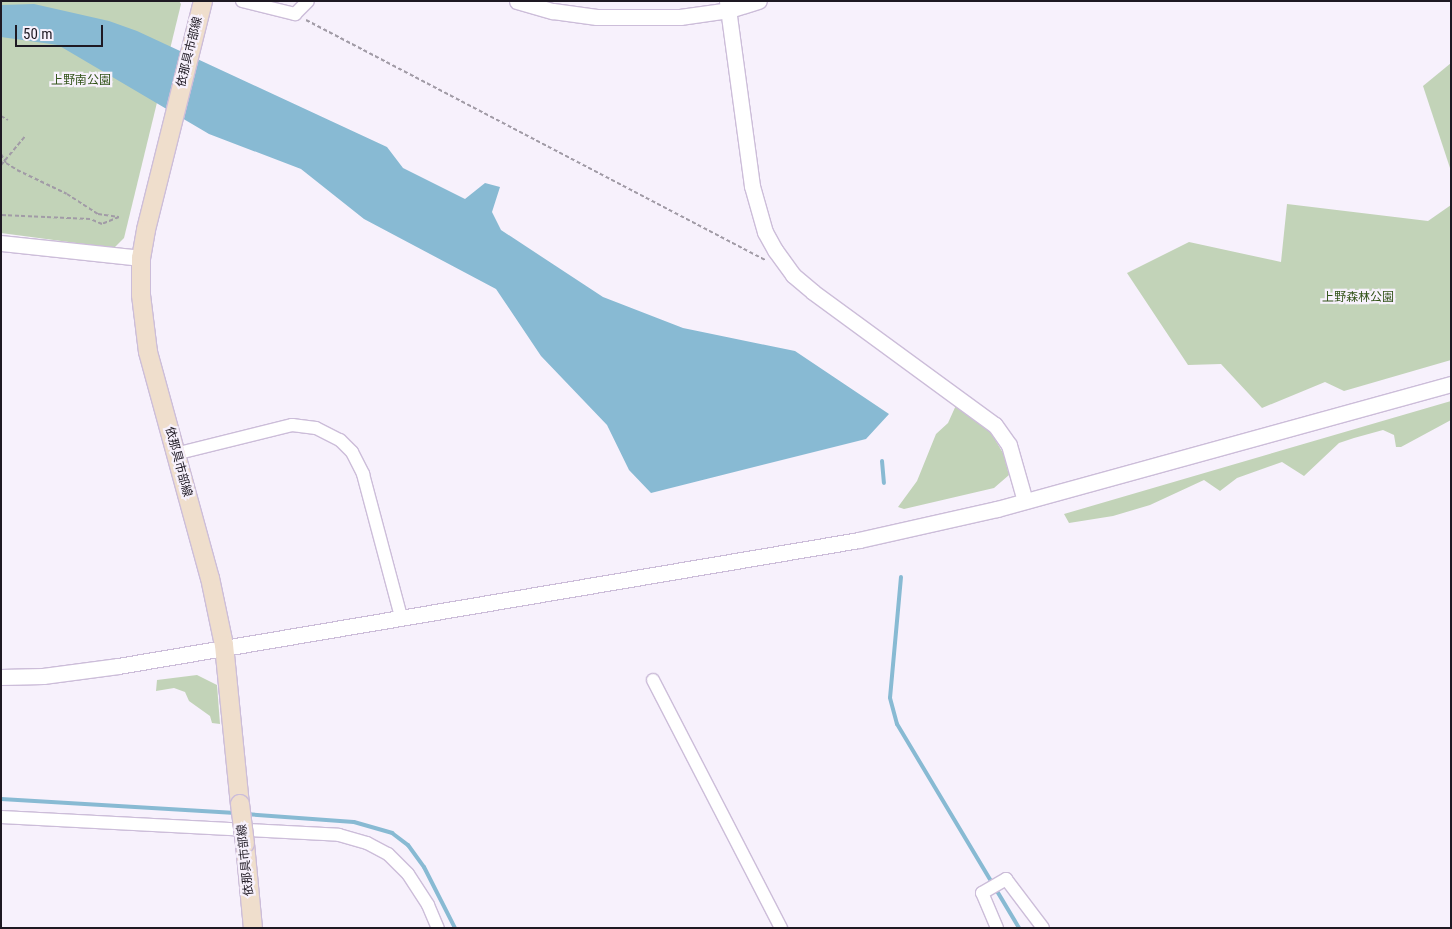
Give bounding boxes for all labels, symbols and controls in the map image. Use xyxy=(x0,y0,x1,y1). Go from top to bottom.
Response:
scale bar xyxy=(18,15,105,47)
street label: 依那具市部線 xyxy=(174,15,206,89)
text: 50 m xyxy=(23,25,53,43)
park label: 上野南公園 xyxy=(51,74,111,88)
park label: 上野森林公園 xyxy=(1322,291,1394,305)
street label: 依那具市部線 xyxy=(162,425,194,499)
street label: 依那具市部線 xyxy=(235,823,257,897)

